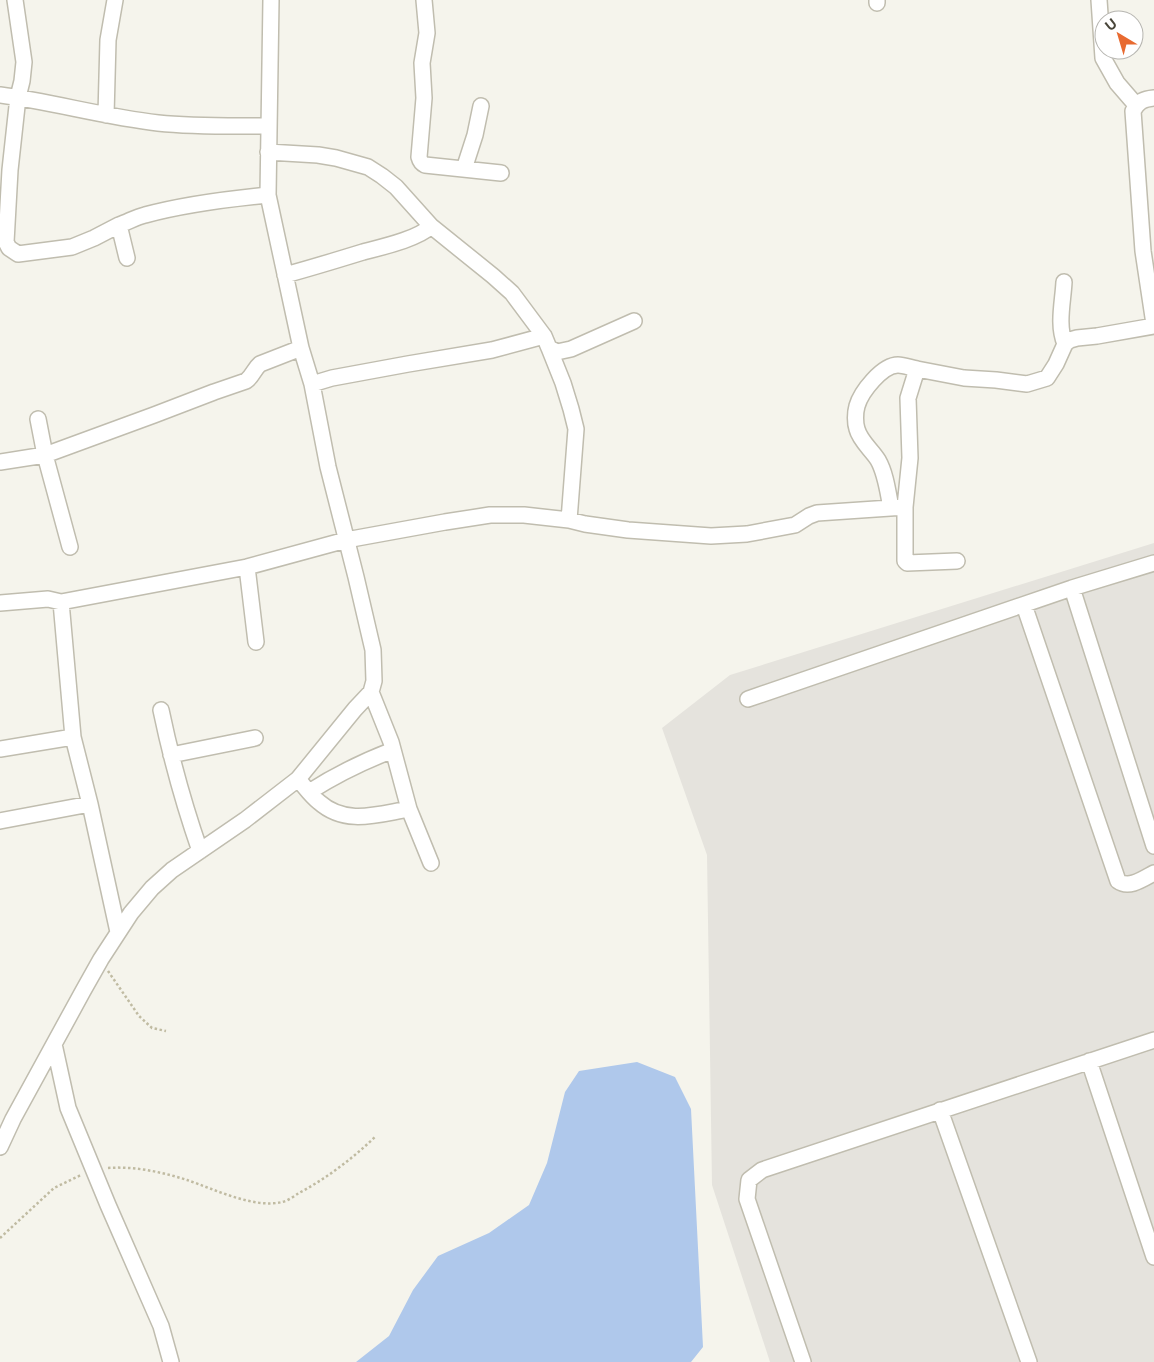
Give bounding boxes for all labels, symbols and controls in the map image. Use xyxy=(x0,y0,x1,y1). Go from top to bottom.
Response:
north arrow xyxy=(1094,10,1144,60)
text: U xyxy=(1101,15,1120,34)

